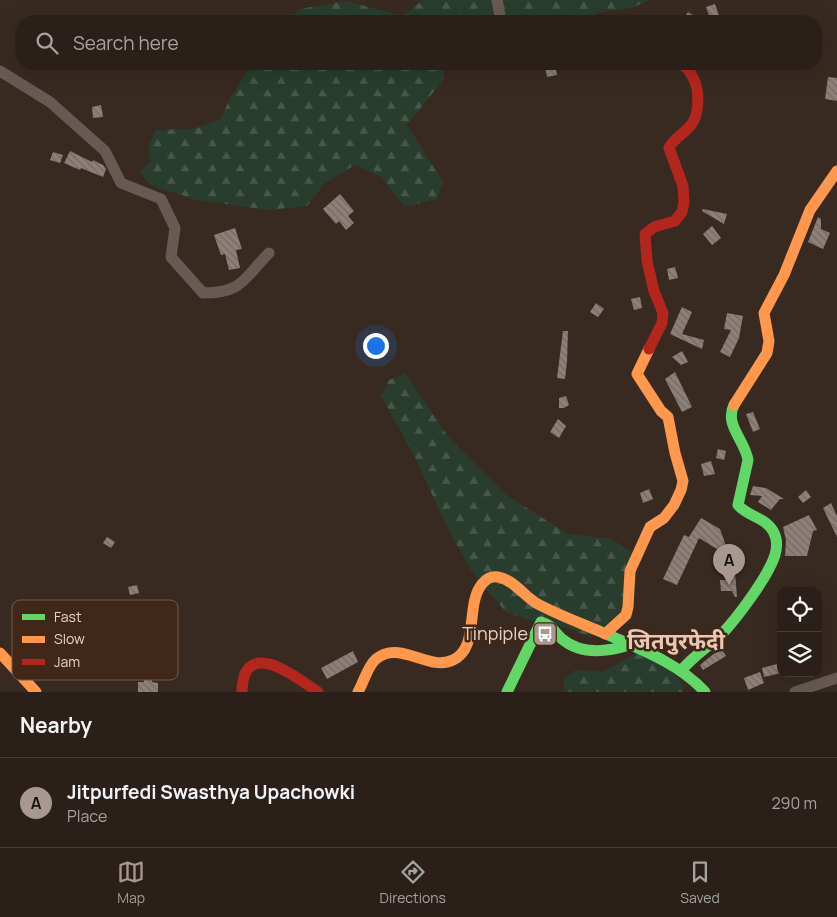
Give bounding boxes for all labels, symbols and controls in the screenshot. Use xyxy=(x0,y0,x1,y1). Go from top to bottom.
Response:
search box xyxy=(15,15,822,70)
icon: search xyxy=(33,29,61,57)
text: Search here xyxy=(73,30,179,56)
your location xyxy=(363,333,389,359)
pin: A xyxy=(713,544,745,585)
map controls xyxy=(777,587,822,677)
button: locate xyxy=(777,587,822,632)
legend xyxy=(12,600,178,680)
text: Fast xyxy=(54,607,82,626)
place label: Tinpiple xyxy=(462,621,528,645)
bus stop icon: Tinpiple xyxy=(532,621,558,647)
district label: जितपुरफेदी xyxy=(627,626,725,656)
text: Slow xyxy=(54,629,85,648)
button: layers xyxy=(777,632,822,677)
text: Jam xyxy=(54,652,80,671)
text: Nearby xyxy=(20,711,92,739)
text: Jitpurfedi Swasthya Upachowki xyxy=(67,779,355,805)
text: A xyxy=(31,792,41,814)
text: 290 m xyxy=(771,792,817,814)
text: Place xyxy=(67,805,107,827)
tab: Map xyxy=(117,858,145,907)
tab: Directions xyxy=(380,858,446,907)
tab: Saved xyxy=(680,858,720,907)

